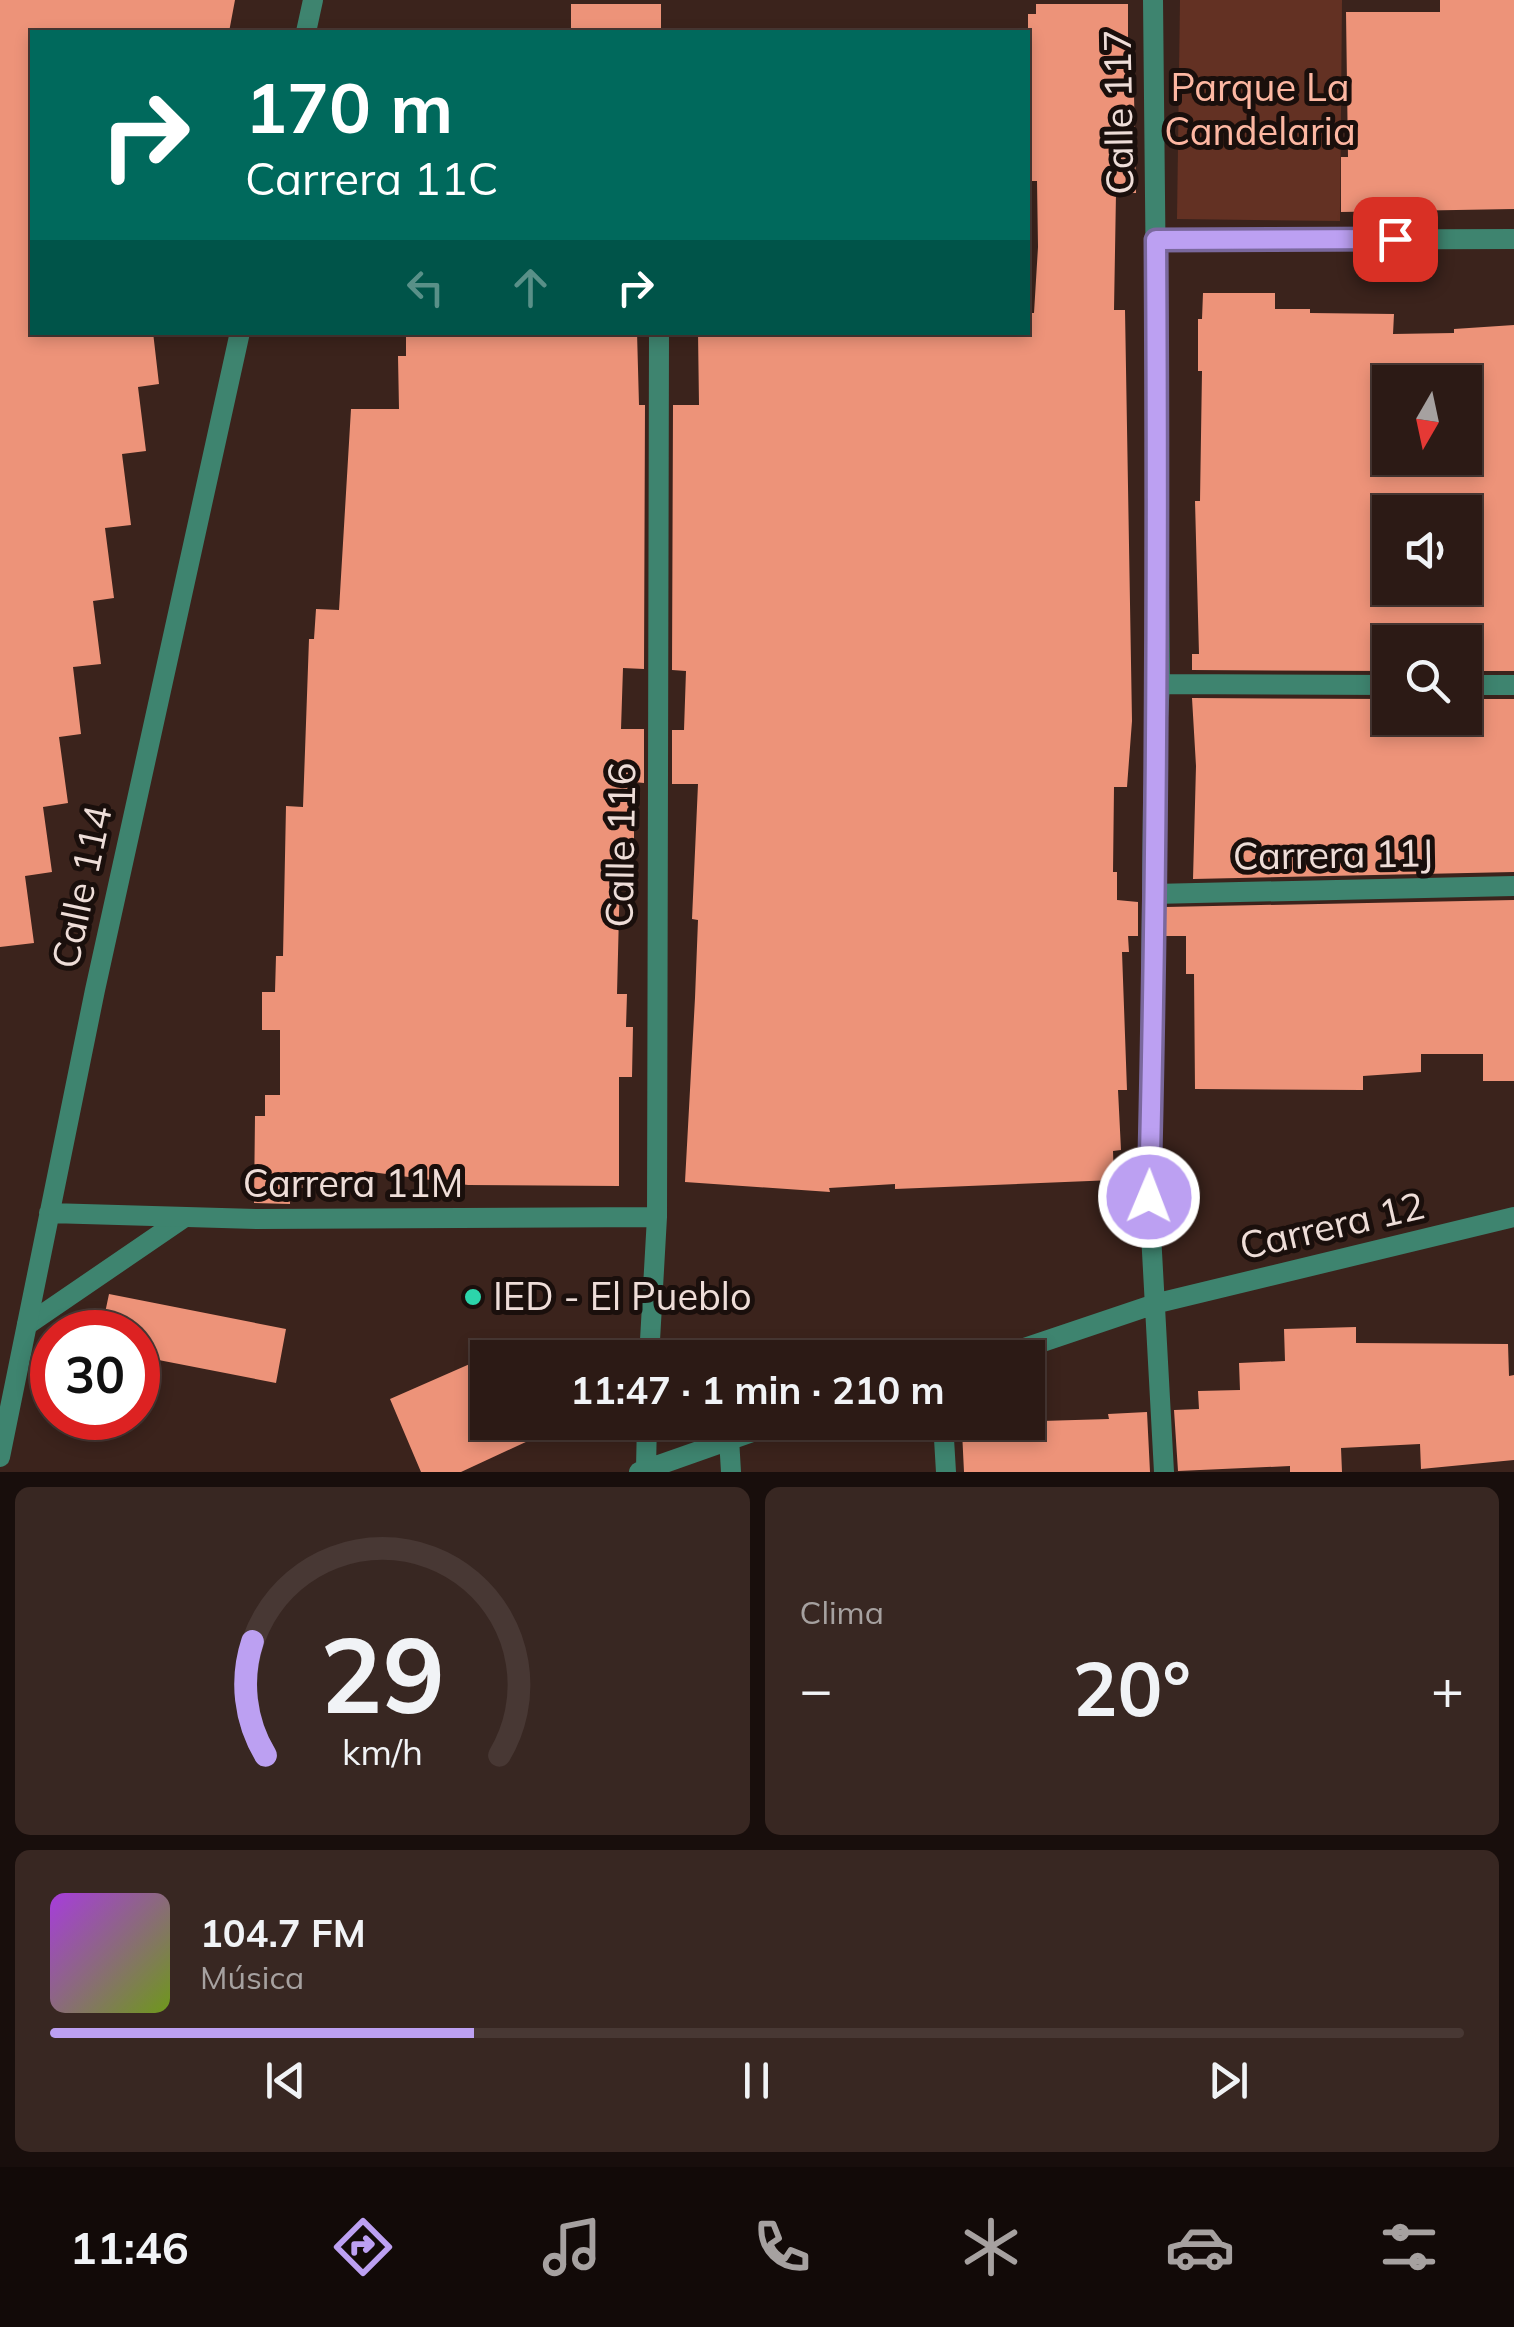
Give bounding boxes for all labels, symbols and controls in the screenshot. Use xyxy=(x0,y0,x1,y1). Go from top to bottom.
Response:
street label: Calle 117 xyxy=(1093,29,1143,195)
text: 170 m xyxy=(245,63,453,151)
park label: Parque La Candelaria xyxy=(1164,63,1356,155)
icon: right xyxy=(80,70,210,200)
text: Carrera 11C xyxy=(245,150,499,206)
pin xyxy=(1353,197,1438,282)
icon: arrive xyxy=(1368,212,1423,267)
icon: left xyxy=(398,260,453,315)
icon: ahead xyxy=(503,260,558,315)
icon: right xyxy=(608,260,663,315)
north arrow xyxy=(1372,365,1482,475)
map controls xyxy=(1372,365,1482,735)
button: sound xyxy=(1372,495,1482,605)
button: search xyxy=(1372,625,1482,735)
street label: Calle 116 xyxy=(595,762,645,928)
street label: Calle 114 xyxy=(40,801,122,973)
street label: Carrera 11J xyxy=(1232,828,1434,880)
position arrow xyxy=(1097,1145,1201,1249)
street label: Carrera 11M xyxy=(243,1159,463,1207)
street label: Carrera 12 xyxy=(1235,1180,1429,1270)
place label: IED - El Pueblo xyxy=(493,1272,752,1320)
marker: IED - El Pueblo xyxy=(462,1286,484,1308)
speed limit sign: 30 xyxy=(30,1310,160,1440)
text: 11:47 · 1 min · 210 m xyxy=(570,1366,945,1414)
text: Clima xyxy=(800,1592,884,1632)
text: 29 xyxy=(320,1608,445,1739)
text: 20° xyxy=(1073,1641,1191,1735)
text: − xyxy=(800,1654,833,1723)
text: + xyxy=(1431,1654,1464,1723)
text: km/h xyxy=(342,1729,423,1774)
text: 104.7 FM xyxy=(200,1909,366,1957)
text: Música xyxy=(200,1957,304,1997)
icon: previous xyxy=(258,2053,313,2108)
icon: pause xyxy=(729,2053,784,2108)
icon: next xyxy=(1201,2053,1256,2108)
icon: directions xyxy=(328,2212,398,2282)
icon: music xyxy=(537,2212,607,2282)
icon: phone xyxy=(747,2212,817,2282)
icon: climate xyxy=(956,2212,1026,2282)
icon: car xyxy=(1165,2212,1235,2282)
icon: filters xyxy=(1374,2212,1444,2282)
text: 11:46 xyxy=(70,2219,189,2275)

